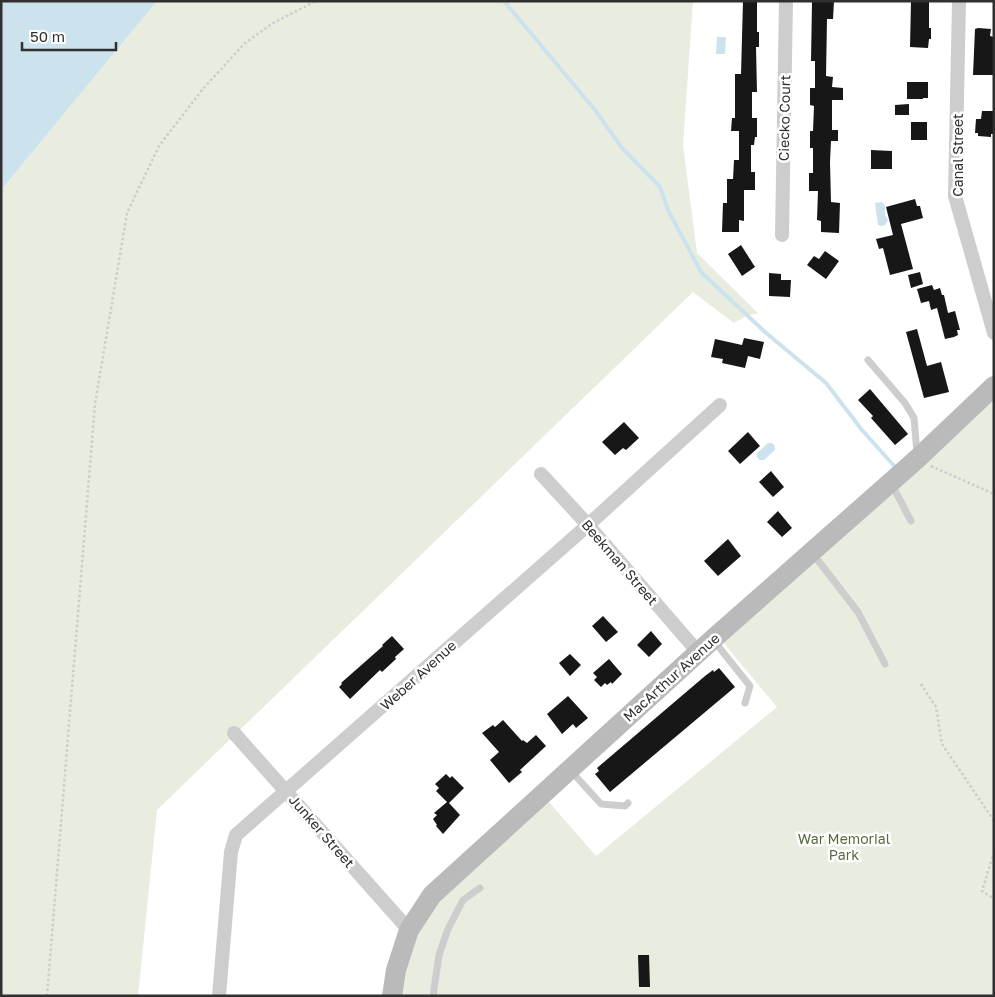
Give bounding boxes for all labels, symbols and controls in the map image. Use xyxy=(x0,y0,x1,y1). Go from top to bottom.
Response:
scale bar xyxy=(22,20,116,52)
text: 50 m xyxy=(30,27,65,45)
street label: Ciecko Court xyxy=(775,75,793,161)
street label: Canal Street xyxy=(949,113,966,197)
street label: Beekman Street xyxy=(578,516,662,608)
street label: MacArthur Avenue xyxy=(619,629,723,725)
street label: Weber Avenue xyxy=(377,637,459,713)
street label: Junker Street xyxy=(286,791,358,871)
park label: War Memorial Park xyxy=(798,830,890,863)

